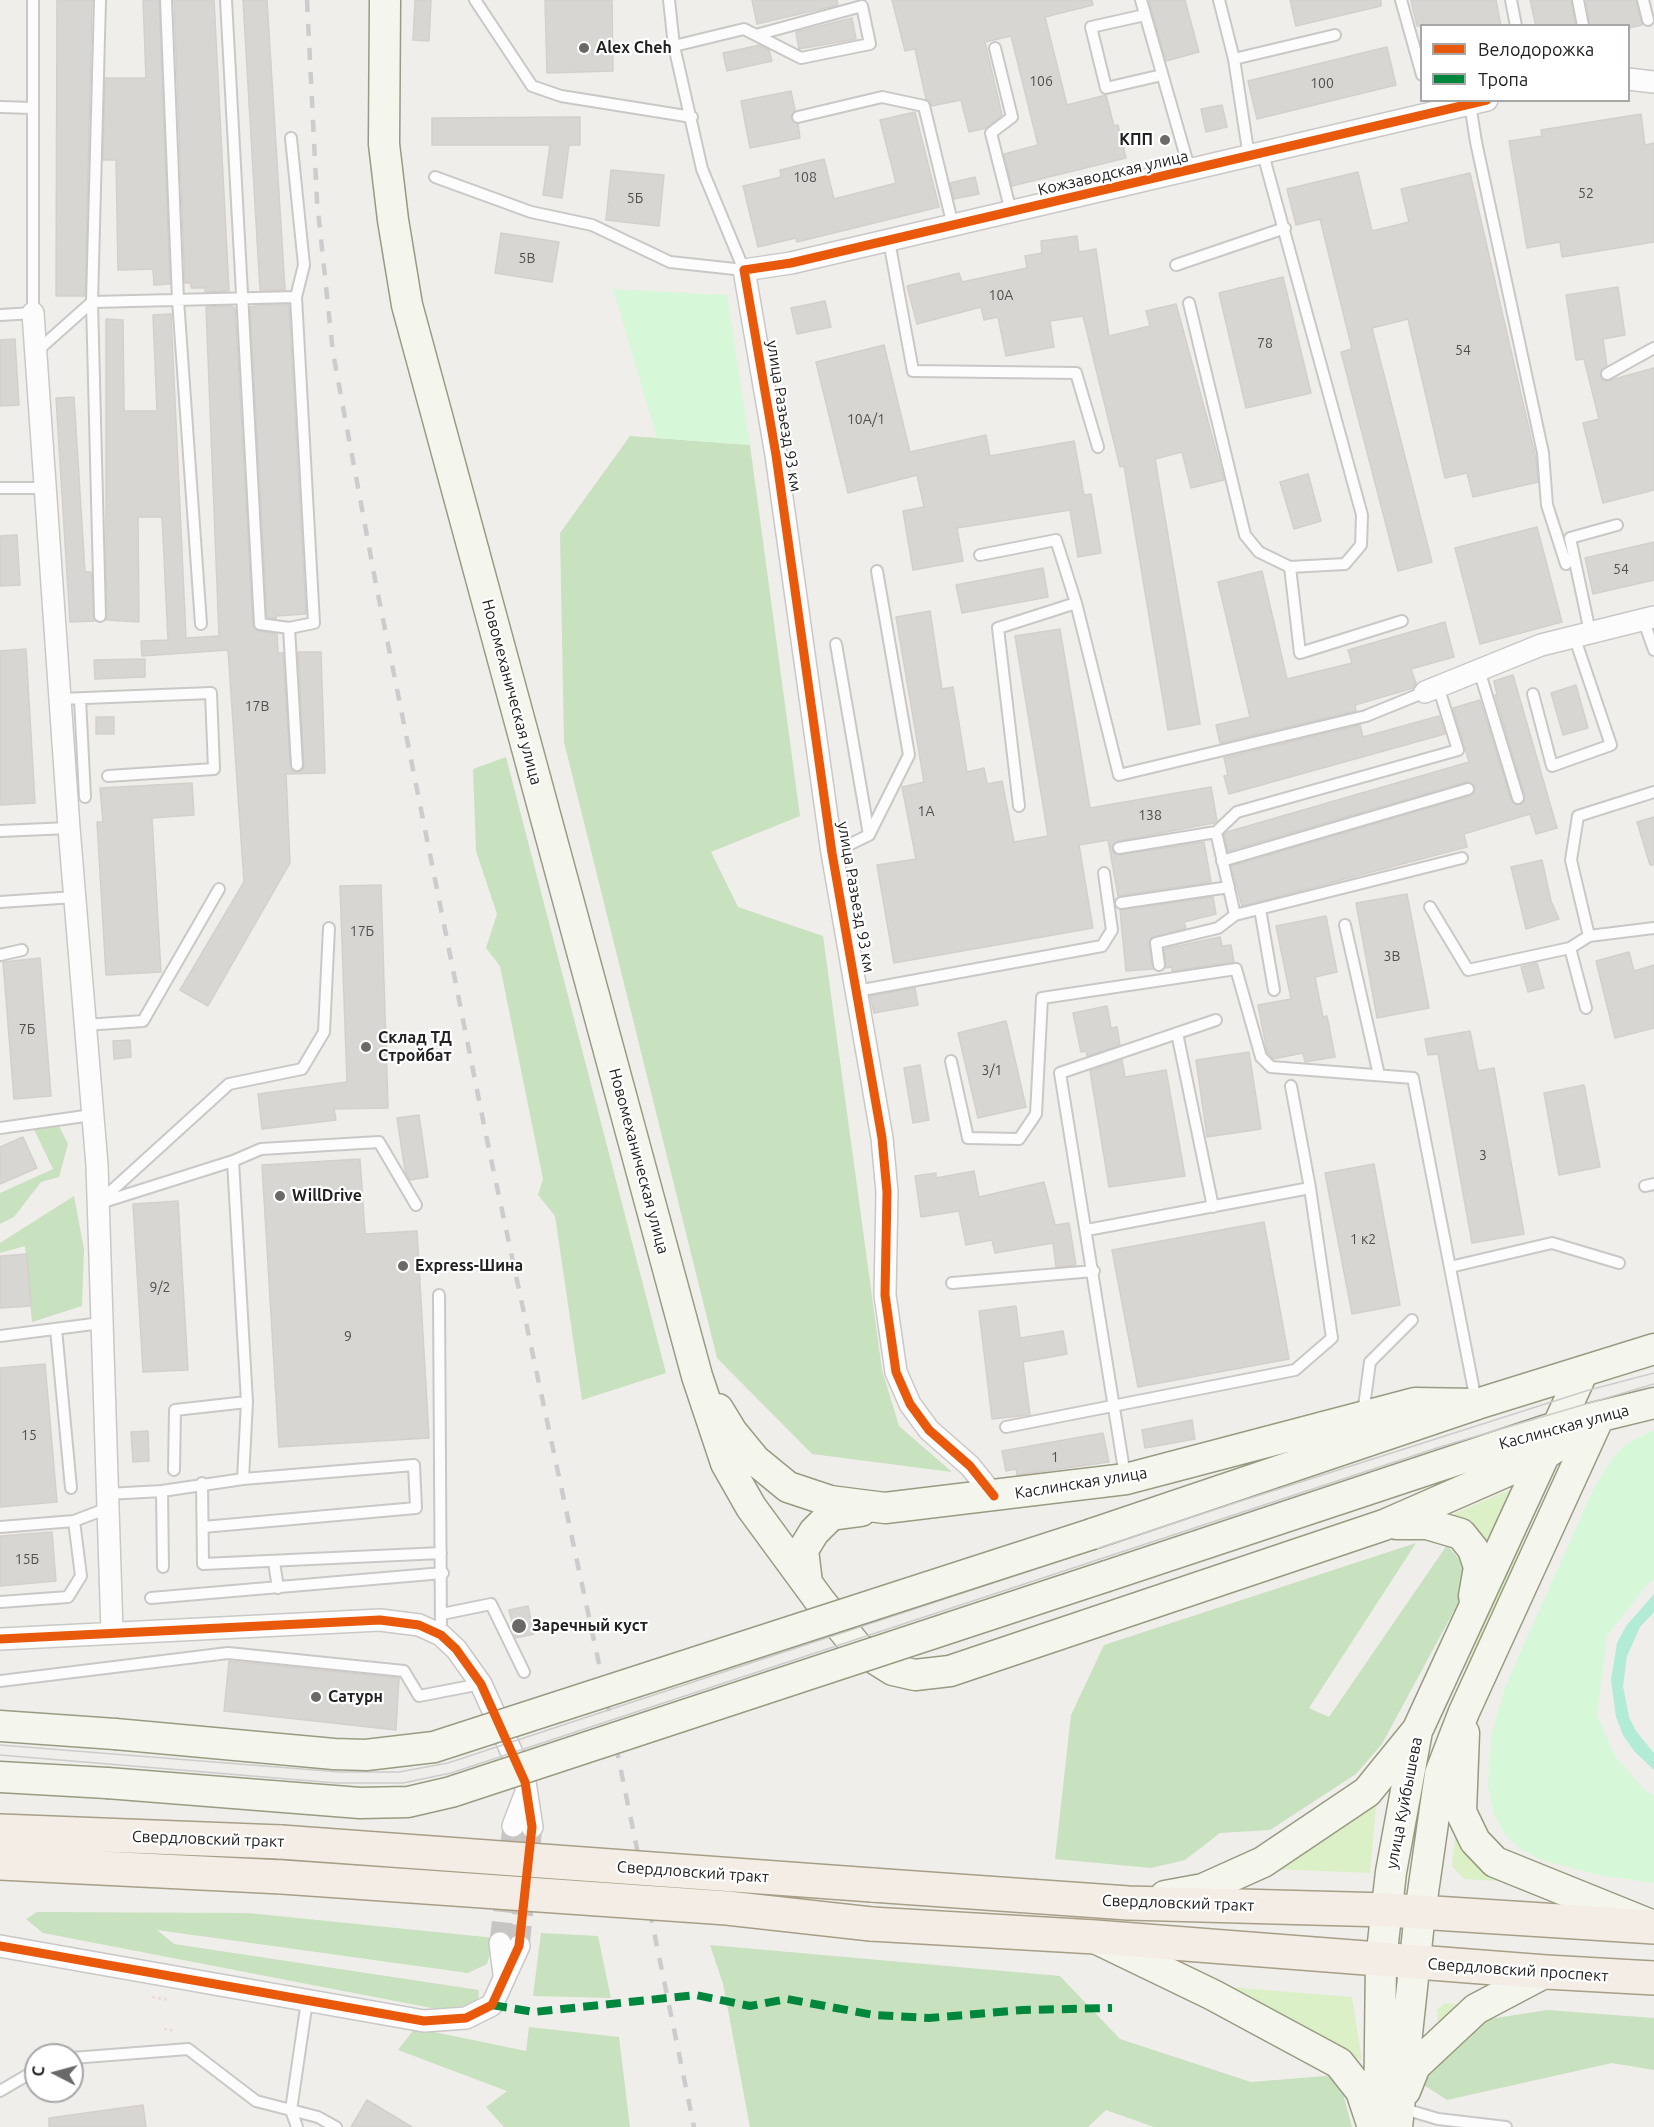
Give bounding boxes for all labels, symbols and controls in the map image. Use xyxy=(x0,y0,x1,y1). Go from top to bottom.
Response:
legend xyxy=(1420,24,1630,102)
place label: Alex Cheh xyxy=(596,38,672,58)
text: Велодорожка xyxy=(1478,39,1594,59)
marker: Alex Cheh xyxy=(577,41,591,55)
text: Тропа xyxy=(1478,69,1528,89)
house number: 106 xyxy=(1029,73,1053,89)
house number: 100 xyxy=(1310,75,1334,91)
place label: КПП xyxy=(1119,130,1153,150)
marker: КПП xyxy=(1158,133,1172,147)
street label: Кожзаводская улица xyxy=(1036,146,1190,200)
house number: 108 xyxy=(793,169,817,185)
house number: 52 xyxy=(1578,185,1594,201)
house number: 5Б xyxy=(627,190,643,206)
house number: 5В xyxy=(519,250,535,266)
house number: 10А xyxy=(989,287,1013,303)
house number: 78 xyxy=(1257,335,1273,351)
street label: улица Разъезд 93 км xyxy=(763,339,805,493)
house number: 54 xyxy=(1455,342,1471,358)
house number: 10А/1 xyxy=(847,411,885,427)
house number: 54 xyxy=(1613,561,1629,577)
street label: Новомеханическая улица xyxy=(478,597,546,787)
house number: 17В xyxy=(245,698,269,714)
house number: 1А xyxy=(918,803,934,819)
house number: 138 xyxy=(1138,807,1162,823)
street label: улица Разъезд 93 км xyxy=(833,820,879,974)
house number: 17Б xyxy=(350,923,374,939)
house number: 3В xyxy=(1384,948,1400,964)
house number: 7Б xyxy=(19,1021,35,1037)
place label: Склад ТД Стройбат xyxy=(378,1028,452,1066)
marker: Склад ТД Стройбат xyxy=(359,1040,373,1054)
house number: 3/1 xyxy=(982,1062,1002,1078)
street label: Новомеханическая улица xyxy=(605,1066,673,1256)
house number: 3 xyxy=(1479,1147,1487,1163)
place label: WillDrive xyxy=(292,1186,362,1206)
marker: WillDrive xyxy=(273,1189,287,1203)
house number: 1 к2 xyxy=(1350,1231,1376,1247)
place label: Express-Шина xyxy=(415,1256,523,1276)
marker: Express-Шина xyxy=(396,1259,410,1273)
house number: 9/2 xyxy=(150,1279,170,1295)
house number: 9 xyxy=(344,1328,352,1344)
street label: Каслинская улица xyxy=(1497,1400,1631,1454)
house number: 15 xyxy=(21,1427,37,1443)
house number: 1 xyxy=(1051,1449,1059,1465)
street label: Каслинская улица xyxy=(1013,1463,1149,1503)
house number: 15Б xyxy=(15,1551,39,1567)
place label: Заречный куст xyxy=(532,1616,648,1636)
marker: Заречный куст xyxy=(510,1617,528,1635)
place label: Сатурн xyxy=(328,1687,383,1707)
marker: Сатурн xyxy=(309,1690,323,1704)
street label: улица Куйбышева xyxy=(1382,1735,1426,1871)
street label: Свердловский тракт xyxy=(131,1827,285,1851)
street label: Свердловский тракт xyxy=(616,1857,770,1887)
street label: Свердловский тракт xyxy=(1101,1891,1255,1915)
street label: Свердловский проспект xyxy=(1427,1954,1609,1986)
north arrow xyxy=(24,2043,84,2103)
text: С xyxy=(29,2065,48,2077)

